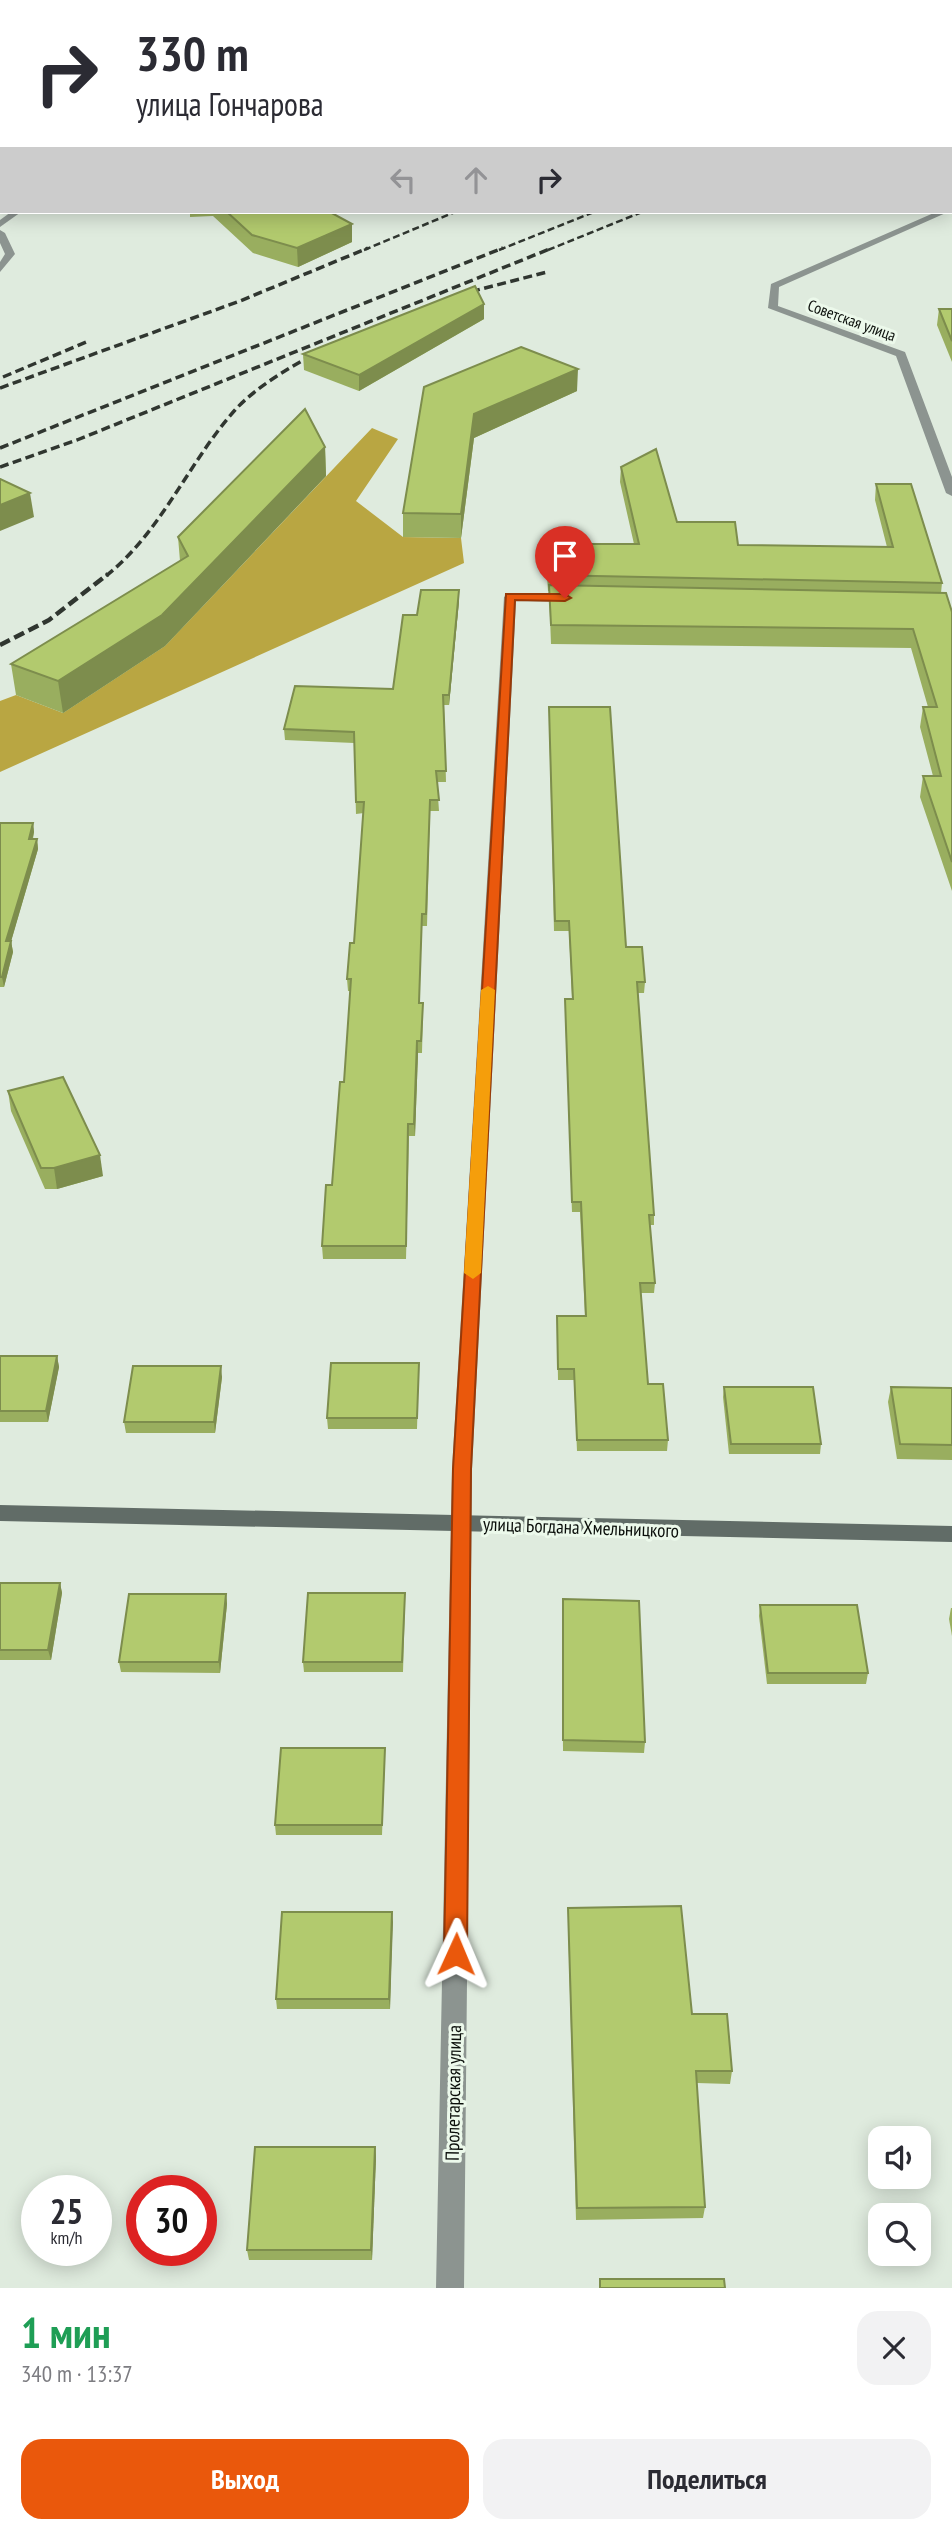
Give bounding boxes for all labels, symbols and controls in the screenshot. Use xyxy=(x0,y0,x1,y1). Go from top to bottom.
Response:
text: 330 m xyxy=(136,21,249,85)
icon: right xyxy=(21,28,112,119)
text: улица Гончарова xyxy=(136,83,324,125)
icon: left xyxy=(384,161,422,199)
icon: ahead xyxy=(457,161,495,199)
icon: right xyxy=(530,161,568,199)
street label: Советская улица xyxy=(805,295,899,345)
pin xyxy=(535,526,595,598)
icon: arrive xyxy=(546,537,584,575)
street label: улица Богдана Хмельницкого xyxy=(483,1512,679,1542)
position arrow xyxy=(419,1917,493,1991)
street label: Пролетарская улица xyxy=(440,2025,466,2161)
map controls xyxy=(868,2126,931,2266)
button: sound xyxy=(868,2126,931,2189)
speed limit sign: 30 xyxy=(126,2175,217,2266)
text: 25 xyxy=(50,2188,83,2234)
button: search xyxy=(868,2203,931,2266)
text: km/h xyxy=(51,2226,82,2249)
text: 1 мин xyxy=(21,2305,111,2360)
button: close xyxy=(857,2311,931,2385)
text: 340 m · 13:37 xyxy=(21,2359,133,2388)
button: Выход xyxy=(21,2439,469,2519)
button: Поделиться xyxy=(483,2439,931,2519)

